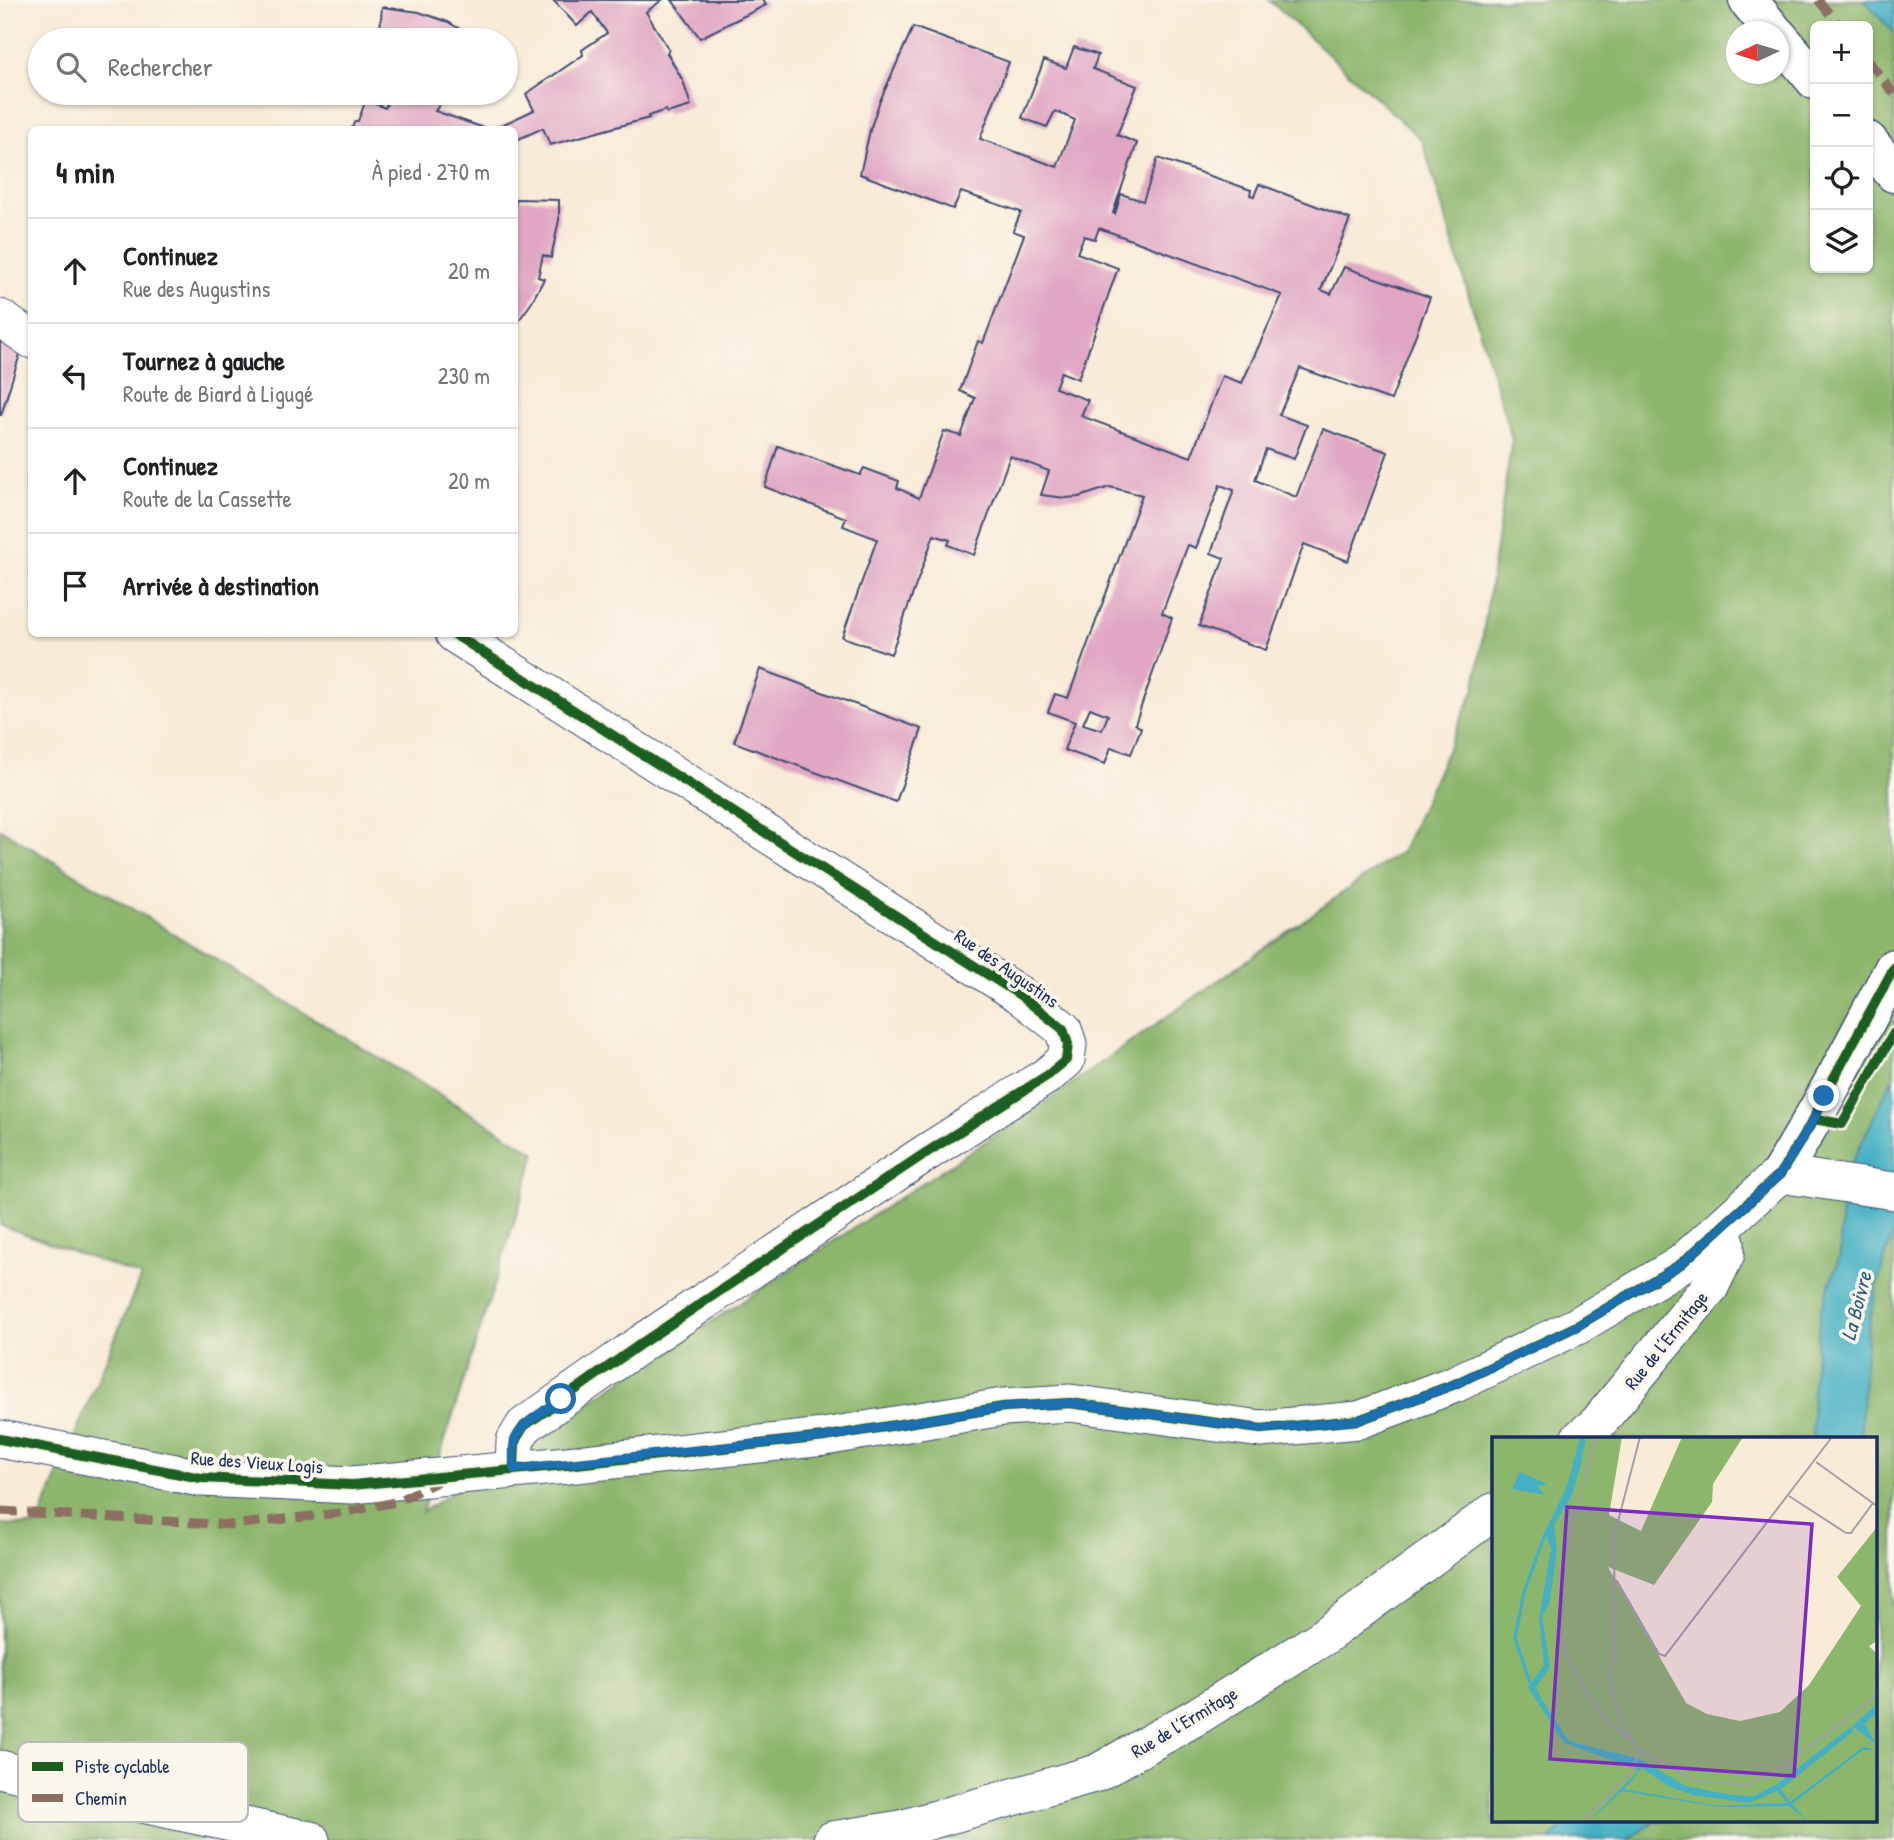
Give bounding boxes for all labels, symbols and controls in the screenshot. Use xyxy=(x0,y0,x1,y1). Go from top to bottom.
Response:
north arrow xyxy=(1726,21,1789,84)
map controls xyxy=(1810,21,1873,273)
button: + xyxy=(1810,21,1873,84)
search box xyxy=(28,28,518,105)
icon: search xyxy=(52,48,90,86)
text: Rechercher xyxy=(108,49,213,84)
button: − xyxy=(1810,84,1873,147)
button: locate xyxy=(1810,147,1873,210)
text: 4 min xyxy=(56,152,115,192)
text: À pied · 270 m xyxy=(372,156,490,187)
button: layers xyxy=(1810,210,1873,273)
text: Continuez xyxy=(123,238,218,273)
icon: ahead xyxy=(56,252,94,290)
text: 20 m xyxy=(448,255,490,286)
text: Rue des Augustins xyxy=(123,273,270,304)
text: Tournez à gauche xyxy=(123,343,285,378)
icon: left xyxy=(56,357,94,395)
text: 230 m xyxy=(438,360,490,391)
text: Route de Biard à Ligugé xyxy=(123,378,313,409)
text: Continuez xyxy=(123,448,218,483)
icon: ahead xyxy=(56,462,94,500)
text: 20 m xyxy=(448,465,490,496)
text: Route de la Cassette xyxy=(123,483,292,514)
icon: arrive xyxy=(56,567,94,605)
text: Arrivée à destination xyxy=(123,568,319,603)
street label: Rue des Augustins xyxy=(950,922,1064,1014)
route end xyxy=(1808,1080,1839,1111)
water label: La Boivre xyxy=(1834,1267,1879,1343)
street label: Rue de l’Ermitage xyxy=(1618,1285,1714,1395)
route start xyxy=(545,1383,576,1414)
inset map xyxy=(1492,1437,1876,1822)
street label: Rue des Vieux Logis xyxy=(190,1444,324,1480)
street label: Rue de l’Ermitage xyxy=(1126,1680,1242,1764)
legend xyxy=(18,1742,248,1822)
text: Piste cyclable xyxy=(75,1753,170,1779)
text: Chemin xyxy=(75,1785,127,1811)

